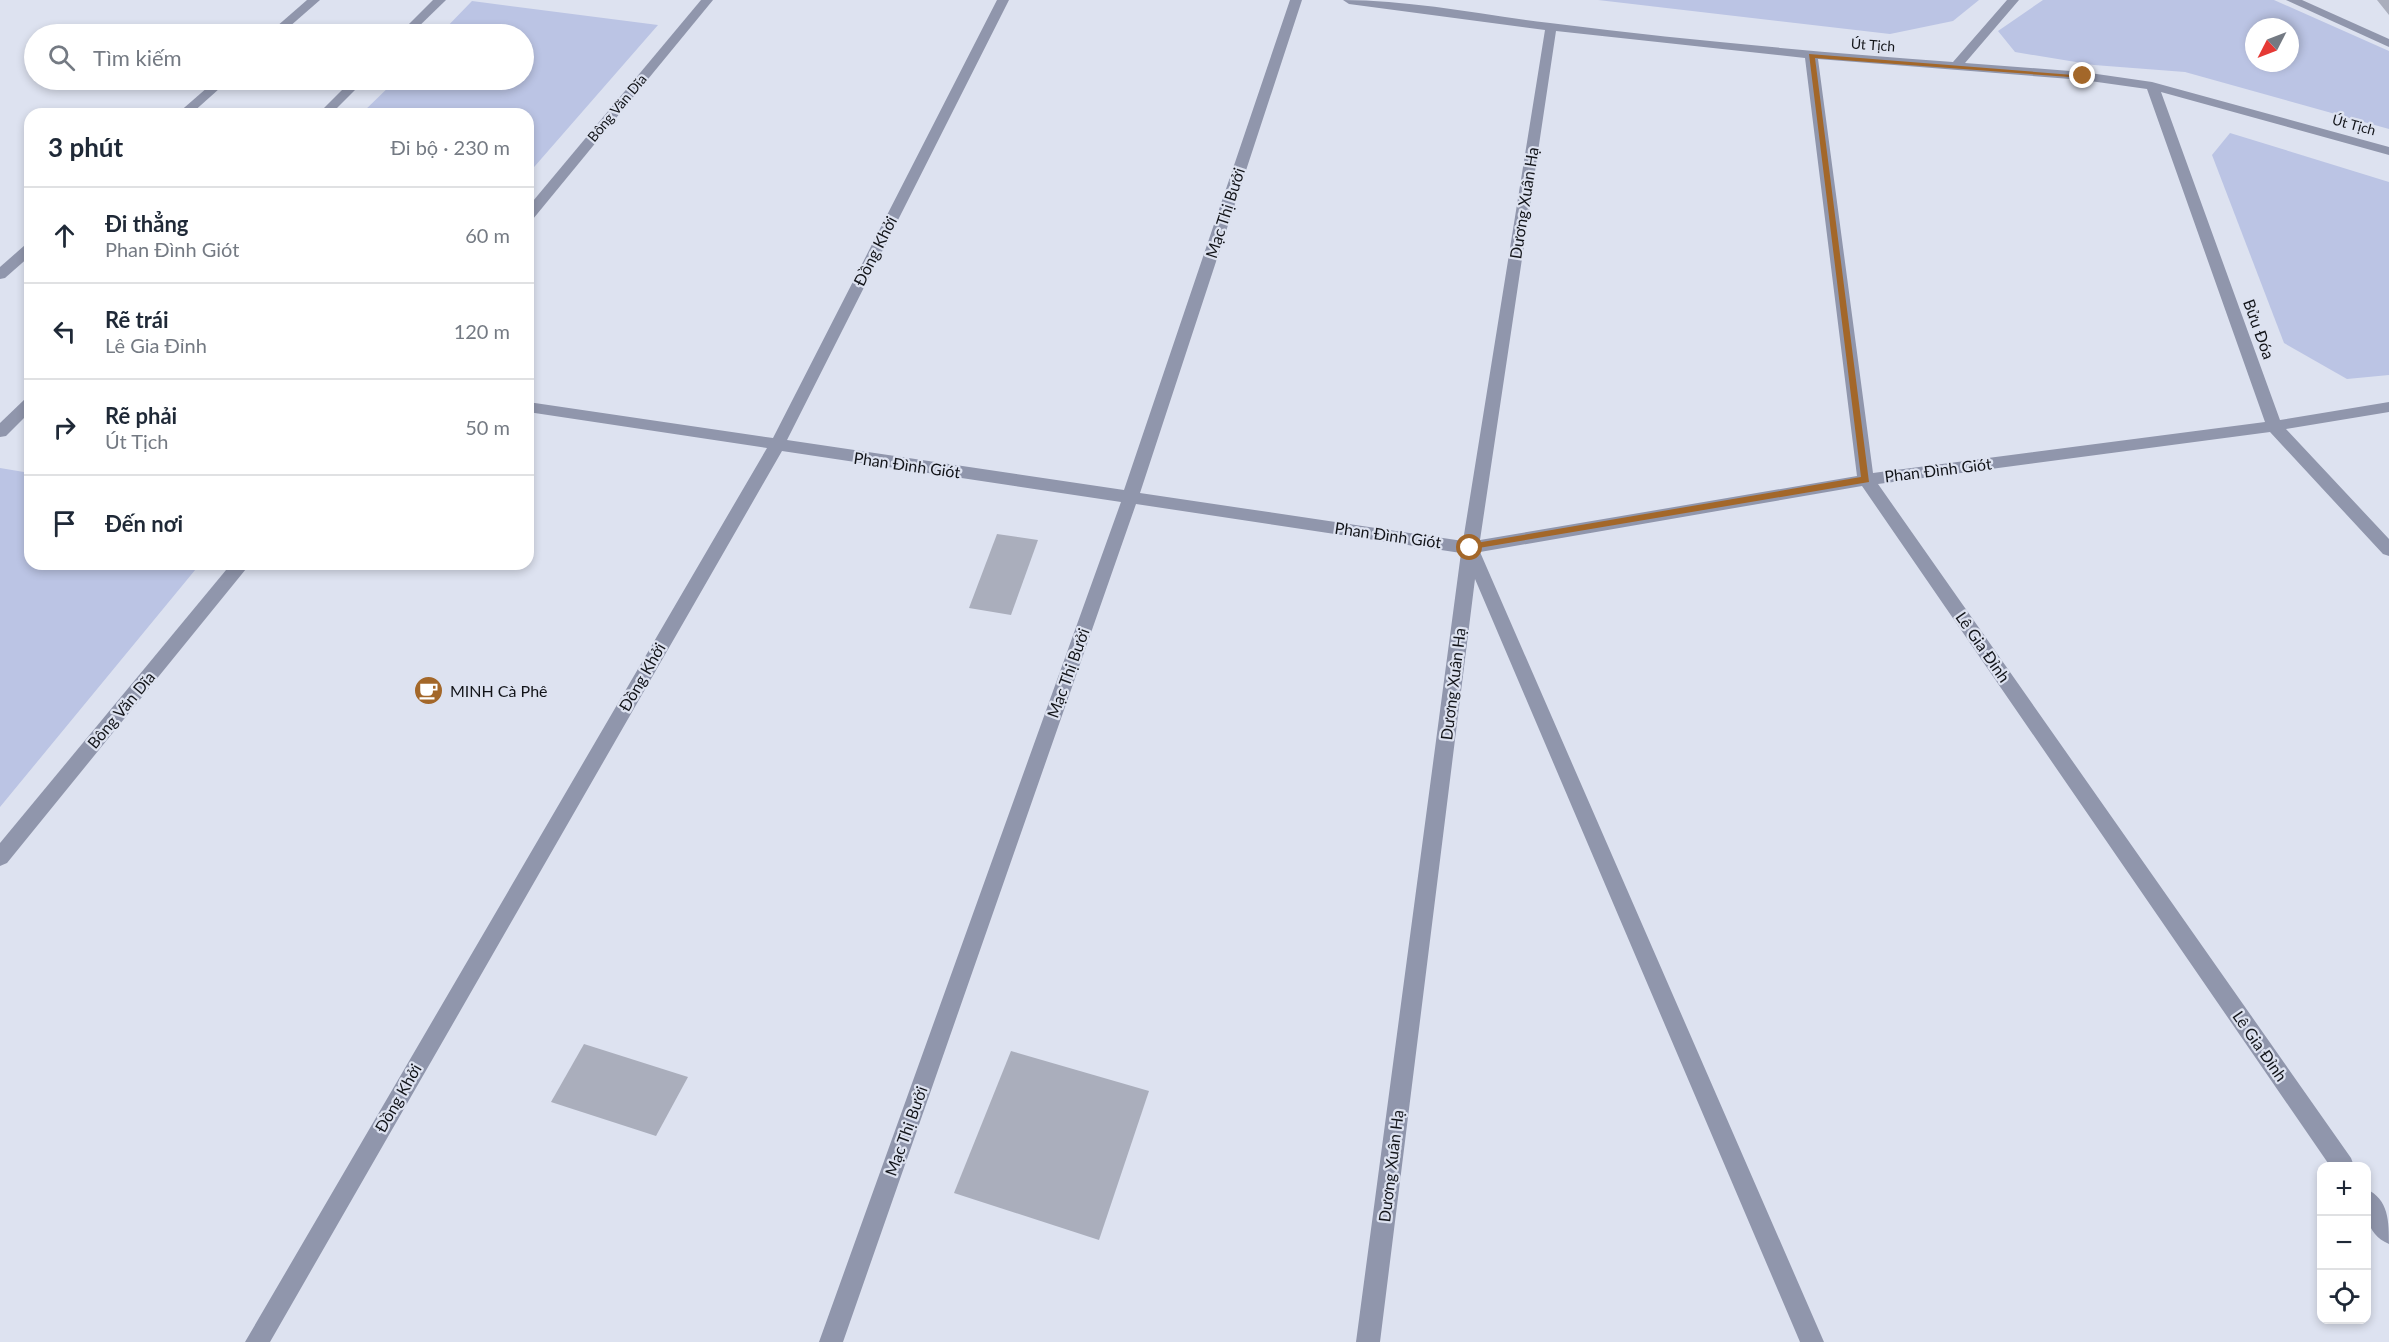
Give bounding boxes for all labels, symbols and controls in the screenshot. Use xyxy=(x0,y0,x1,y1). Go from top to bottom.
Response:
north arrow xyxy=(2245,18,2299,72)
search box xyxy=(24,24,534,90)
street label: Út Tịch xyxy=(1850,34,1896,55)
icon: search xyxy=(45,41,78,74)
text: Tìm kiếm xyxy=(93,44,182,71)
route end xyxy=(2069,62,2095,88)
street label: Bông Văn Dĩa xyxy=(583,70,650,145)
street label: Út Tịch xyxy=(2330,111,2378,138)
text: 3 phút xyxy=(48,131,123,163)
text: Đi bộ · 230 m xyxy=(391,135,510,159)
street label: Dương Xuân Hạ xyxy=(1505,146,1542,260)
street label: Mạc Thị Bưởi xyxy=(1201,165,1248,260)
text: Đi thẳng xyxy=(105,210,188,237)
street label: Đồng Khởi xyxy=(849,213,900,289)
icon: ahead xyxy=(48,219,81,252)
text: 60 m xyxy=(465,223,510,247)
text: Phan Đình Giót xyxy=(105,237,239,261)
street label: Bửu Đóa xyxy=(2240,296,2279,361)
text: Rẽ trái xyxy=(105,306,169,333)
icon: left xyxy=(48,315,81,348)
text: 120 m xyxy=(454,319,510,343)
text: Lê Gia Đỉnh xyxy=(105,333,207,357)
text: Rẽ phải xyxy=(105,402,177,429)
icon: right xyxy=(48,411,81,444)
text: 50 m xyxy=(465,415,510,439)
text: Út Tịch xyxy=(105,429,168,453)
street label: Phan Đình Giót xyxy=(853,448,962,481)
street label: Phan Đình Giót xyxy=(1883,453,1993,485)
icon: arrive xyxy=(48,507,81,540)
text: Đến nơi xyxy=(105,510,183,537)
street label: Phan Đình Giót xyxy=(1334,518,1443,551)
route start xyxy=(1456,534,1482,560)
street label: Lê Gia Đỉnh xyxy=(1952,608,2015,686)
street label: Mạc Thị Bưởi xyxy=(1043,625,1093,720)
street label: Dương Xuân Hạ xyxy=(1436,627,1469,741)
street label: Đồng Khởi xyxy=(614,639,669,714)
street label: Bông Văn Dĩa xyxy=(83,667,158,752)
cafe icon: MINH Cà Phê xyxy=(413,675,445,707)
place label: MINH Cà Phê xyxy=(450,681,548,700)
street label: Lê Gia Đỉnh xyxy=(2229,1007,2292,1085)
street label: Đồng Khởi xyxy=(370,1060,425,1135)
street label: Mạc Thị Bưởi xyxy=(881,1083,931,1178)
street label: Dương Xuân Hạ xyxy=(1374,1109,1407,1223)
map controls xyxy=(2317,1162,2371,1324)
button: + xyxy=(2317,1162,2371,1216)
button: − xyxy=(2317,1216,2371,1270)
button: locate xyxy=(2317,1270,2371,1324)

